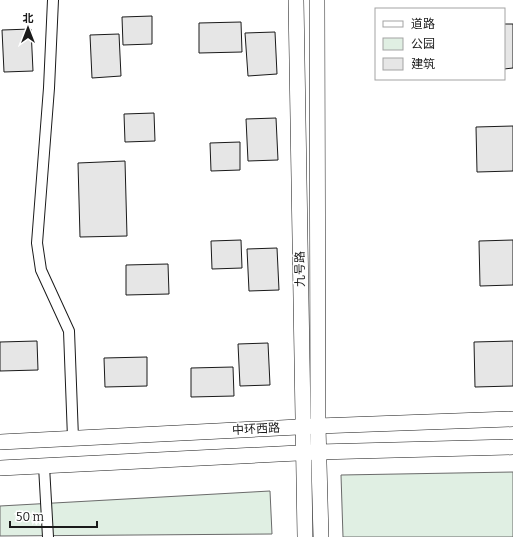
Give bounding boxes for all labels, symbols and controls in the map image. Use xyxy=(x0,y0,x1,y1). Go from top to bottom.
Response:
north arrow xyxy=(8,8,48,48)
legend xyxy=(375,8,505,80)
text: 北 xyxy=(23,12,34,25)
text: 道路 xyxy=(411,17,435,31)
text: 公园 xyxy=(411,37,435,51)
text: 建筑 xyxy=(411,57,435,71)
street label: 九号路 xyxy=(293,251,307,287)
street label: 中环西路 xyxy=(232,421,280,437)
scale bar xyxy=(10,503,97,529)
text: 50 m xyxy=(16,510,45,524)

